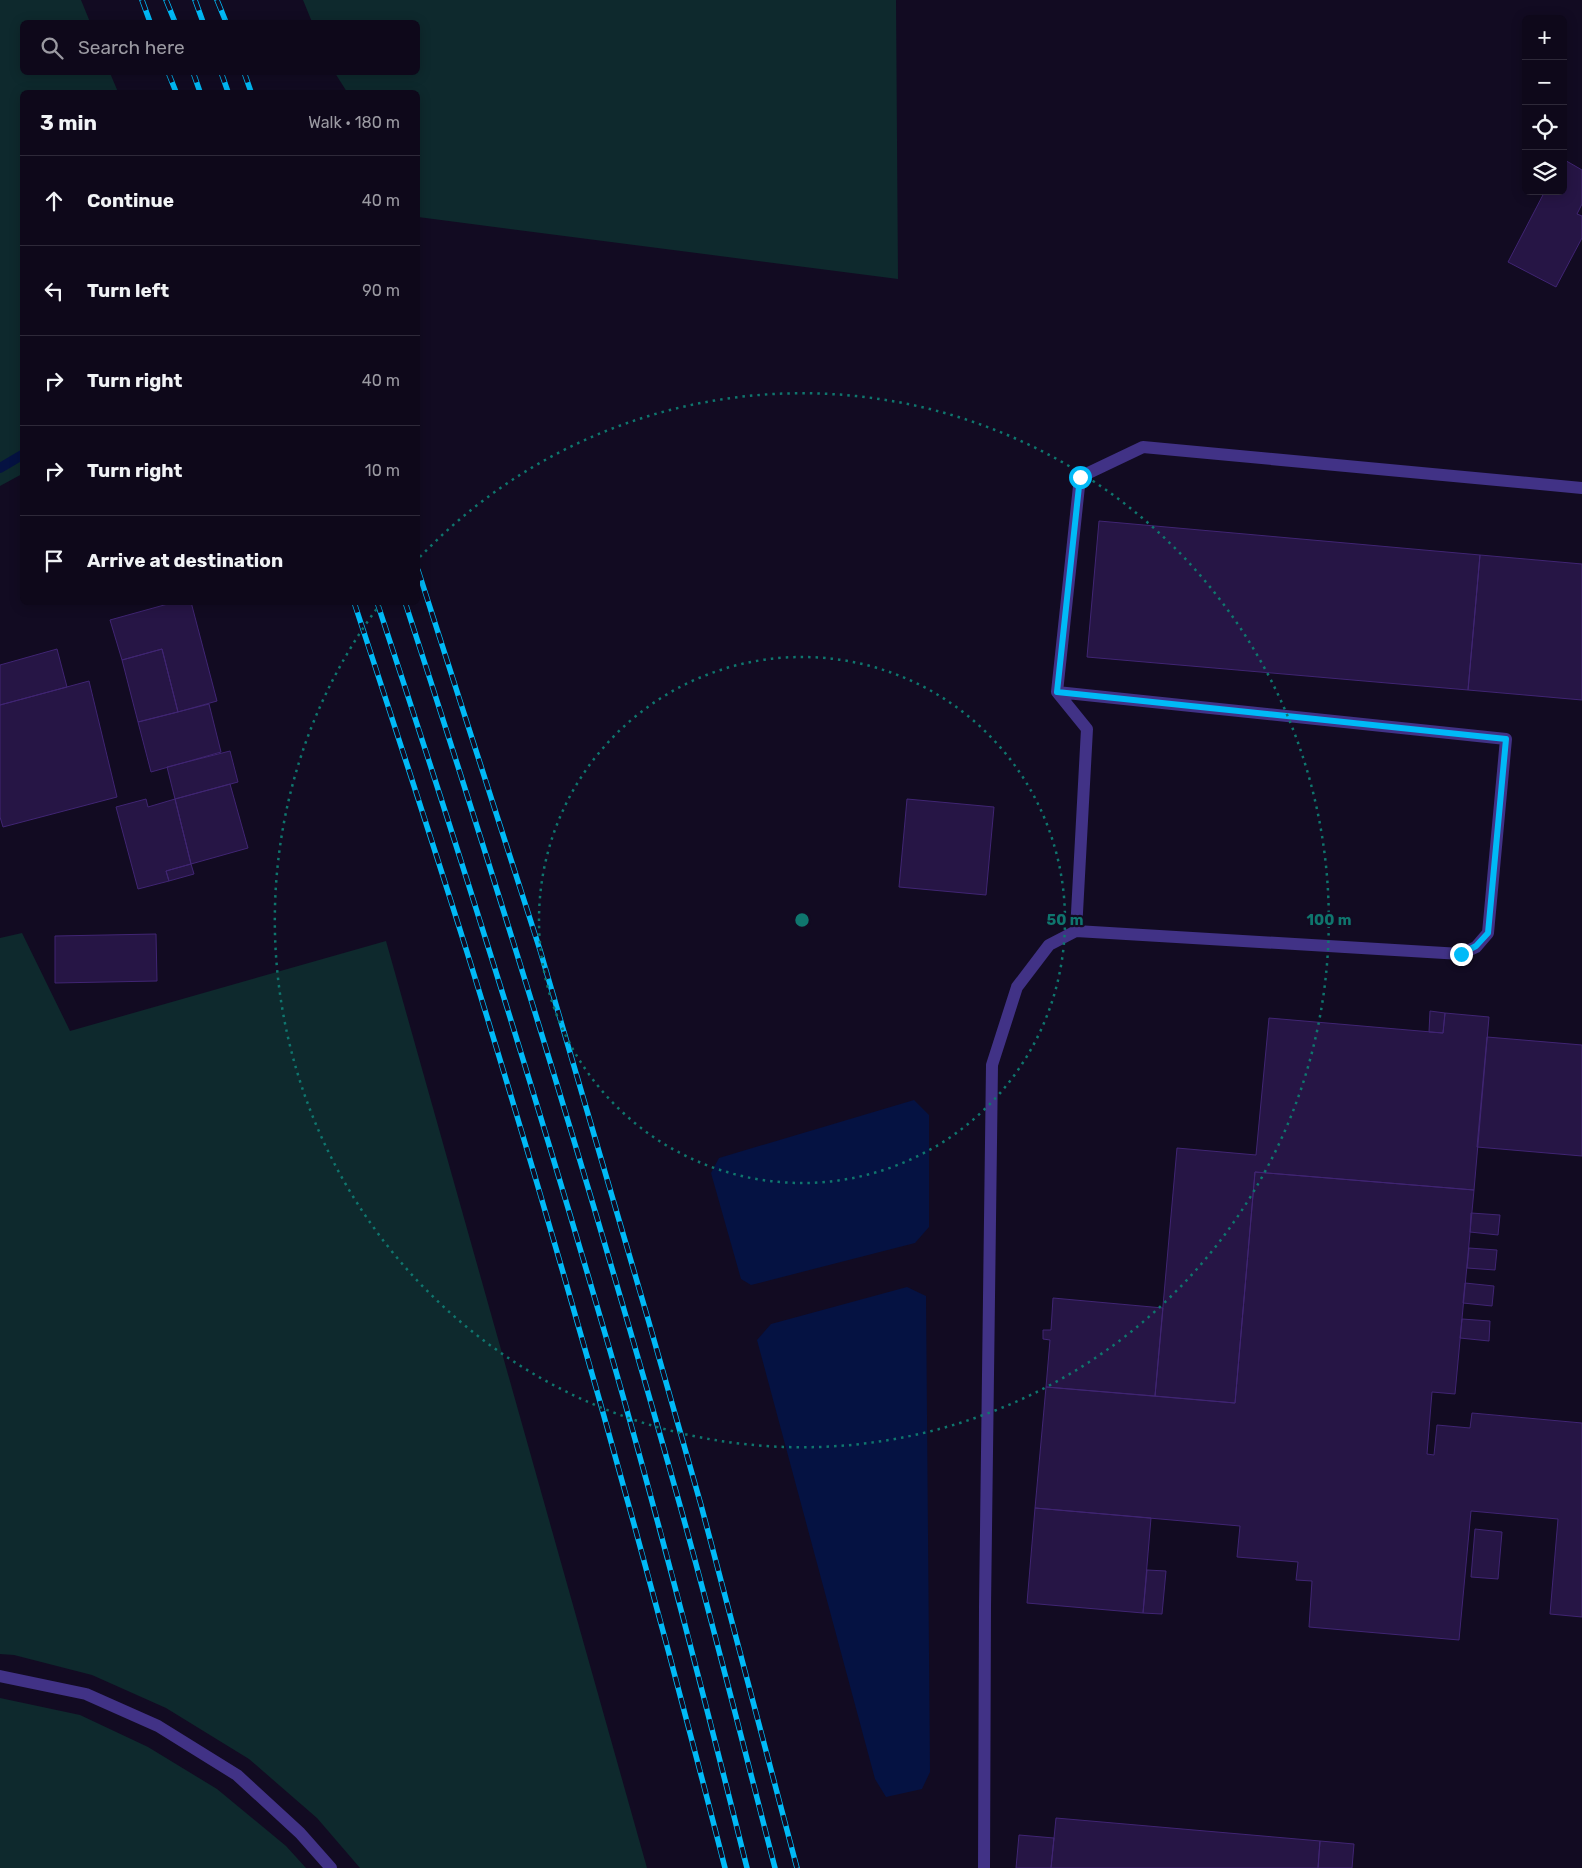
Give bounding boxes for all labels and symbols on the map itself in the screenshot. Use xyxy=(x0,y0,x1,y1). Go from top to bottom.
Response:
route start xyxy=(1069,466,1092,489)
centre of rings xyxy=(793,911,811,929)
text: 50 m xyxy=(1047,911,1083,929)
text: 100 m xyxy=(1307,911,1351,929)
route end xyxy=(1450,943,1473,966)

